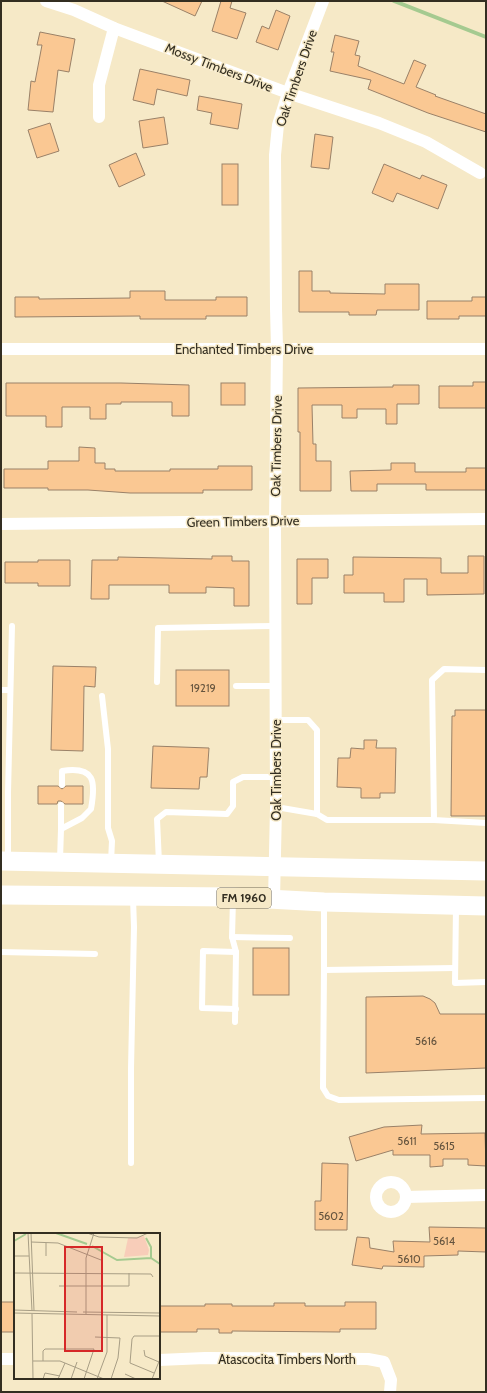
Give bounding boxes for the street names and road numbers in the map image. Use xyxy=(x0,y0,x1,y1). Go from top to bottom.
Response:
street label: Oak Timbers Drive xyxy=(272,27,320,128)
street label: Mossy Timbers Drive xyxy=(163,39,276,95)
street label: Enchanted Timbers Drive xyxy=(175,341,313,357)
street label: Oak Timbers Drive xyxy=(267,395,285,497)
street label: Green Timbers Drive xyxy=(187,512,300,530)
street label: Oak Timbers Drive xyxy=(268,719,284,821)
road number: FM 1960 xyxy=(217,888,271,908)
street label: Atascocita Timbers North xyxy=(218,1351,356,1367)

